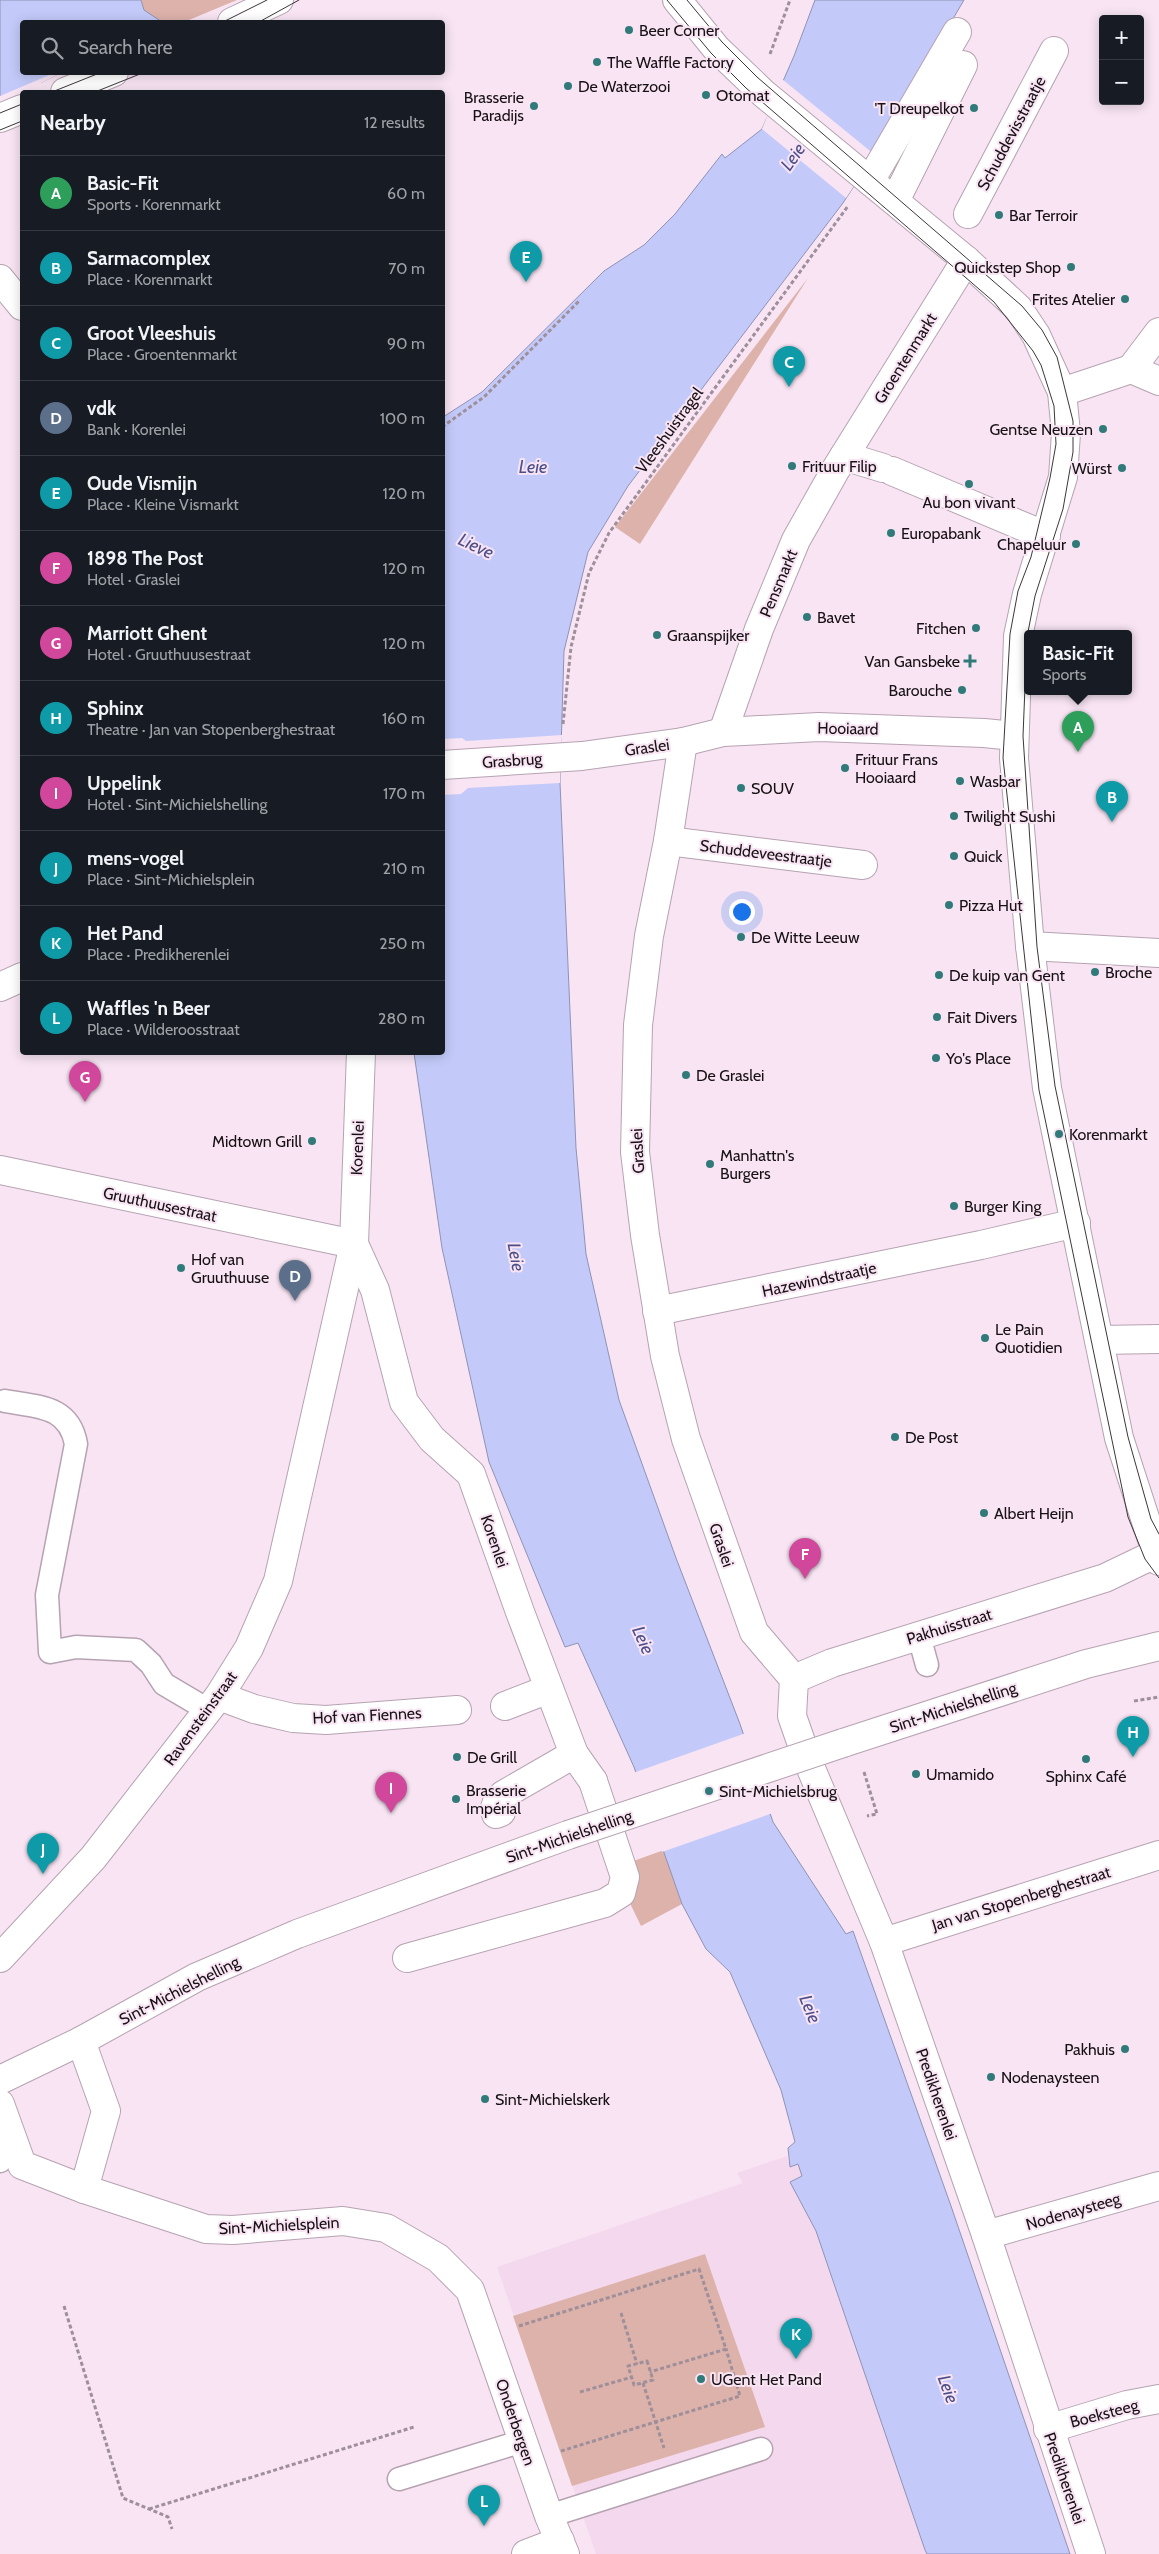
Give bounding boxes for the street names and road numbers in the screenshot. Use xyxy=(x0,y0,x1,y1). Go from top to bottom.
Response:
street label: Schuddevisstraatje xyxy=(973,73,1050,194)
street label: Groentenmarkt xyxy=(870,309,941,407)
street label: Vleeshuistragel xyxy=(632,383,707,477)
street label: Pensmarkt xyxy=(756,546,802,620)
street label: Hooiaard xyxy=(817,718,879,739)
street label: Graslei xyxy=(623,735,671,760)
street label: Grasbrug xyxy=(481,749,544,772)
street label: Schuddeveestraatje xyxy=(699,836,833,871)
street label: Korenlei xyxy=(347,1120,368,1176)
street label: Graslei xyxy=(627,1128,648,1174)
street label: Gruuthuusestraat xyxy=(101,1183,219,1226)
street label: Hazewindstraatje xyxy=(760,1258,878,1301)
street label: Korenlei xyxy=(477,1512,512,1570)
street label: Graslei xyxy=(705,1521,738,1570)
street label: Pakhuisstraat xyxy=(904,1604,995,1648)
street label: Ravensteinstraat xyxy=(160,1667,241,1769)
street label: Sint-Michielshelling xyxy=(887,1678,1020,1737)
street label: Hof van Fiennes xyxy=(312,1703,422,1728)
street label: Sint-Michielshelling xyxy=(503,1806,636,1867)
street label: Jan van Stopenberghestraat xyxy=(929,1862,1113,1935)
street label: Sint-Michielshelling xyxy=(116,1951,243,2029)
street label: Predikherenlei xyxy=(912,2046,961,2142)
street label: Nodenaysteeg xyxy=(1024,2189,1124,2234)
street label: Sint-Michielsplein xyxy=(218,2213,340,2238)
street label: Onderbergen xyxy=(492,2376,539,2468)
street label: Boeksteeg xyxy=(1068,2395,1141,2432)
street label: Predikherenlei xyxy=(1040,2430,1089,2526)

